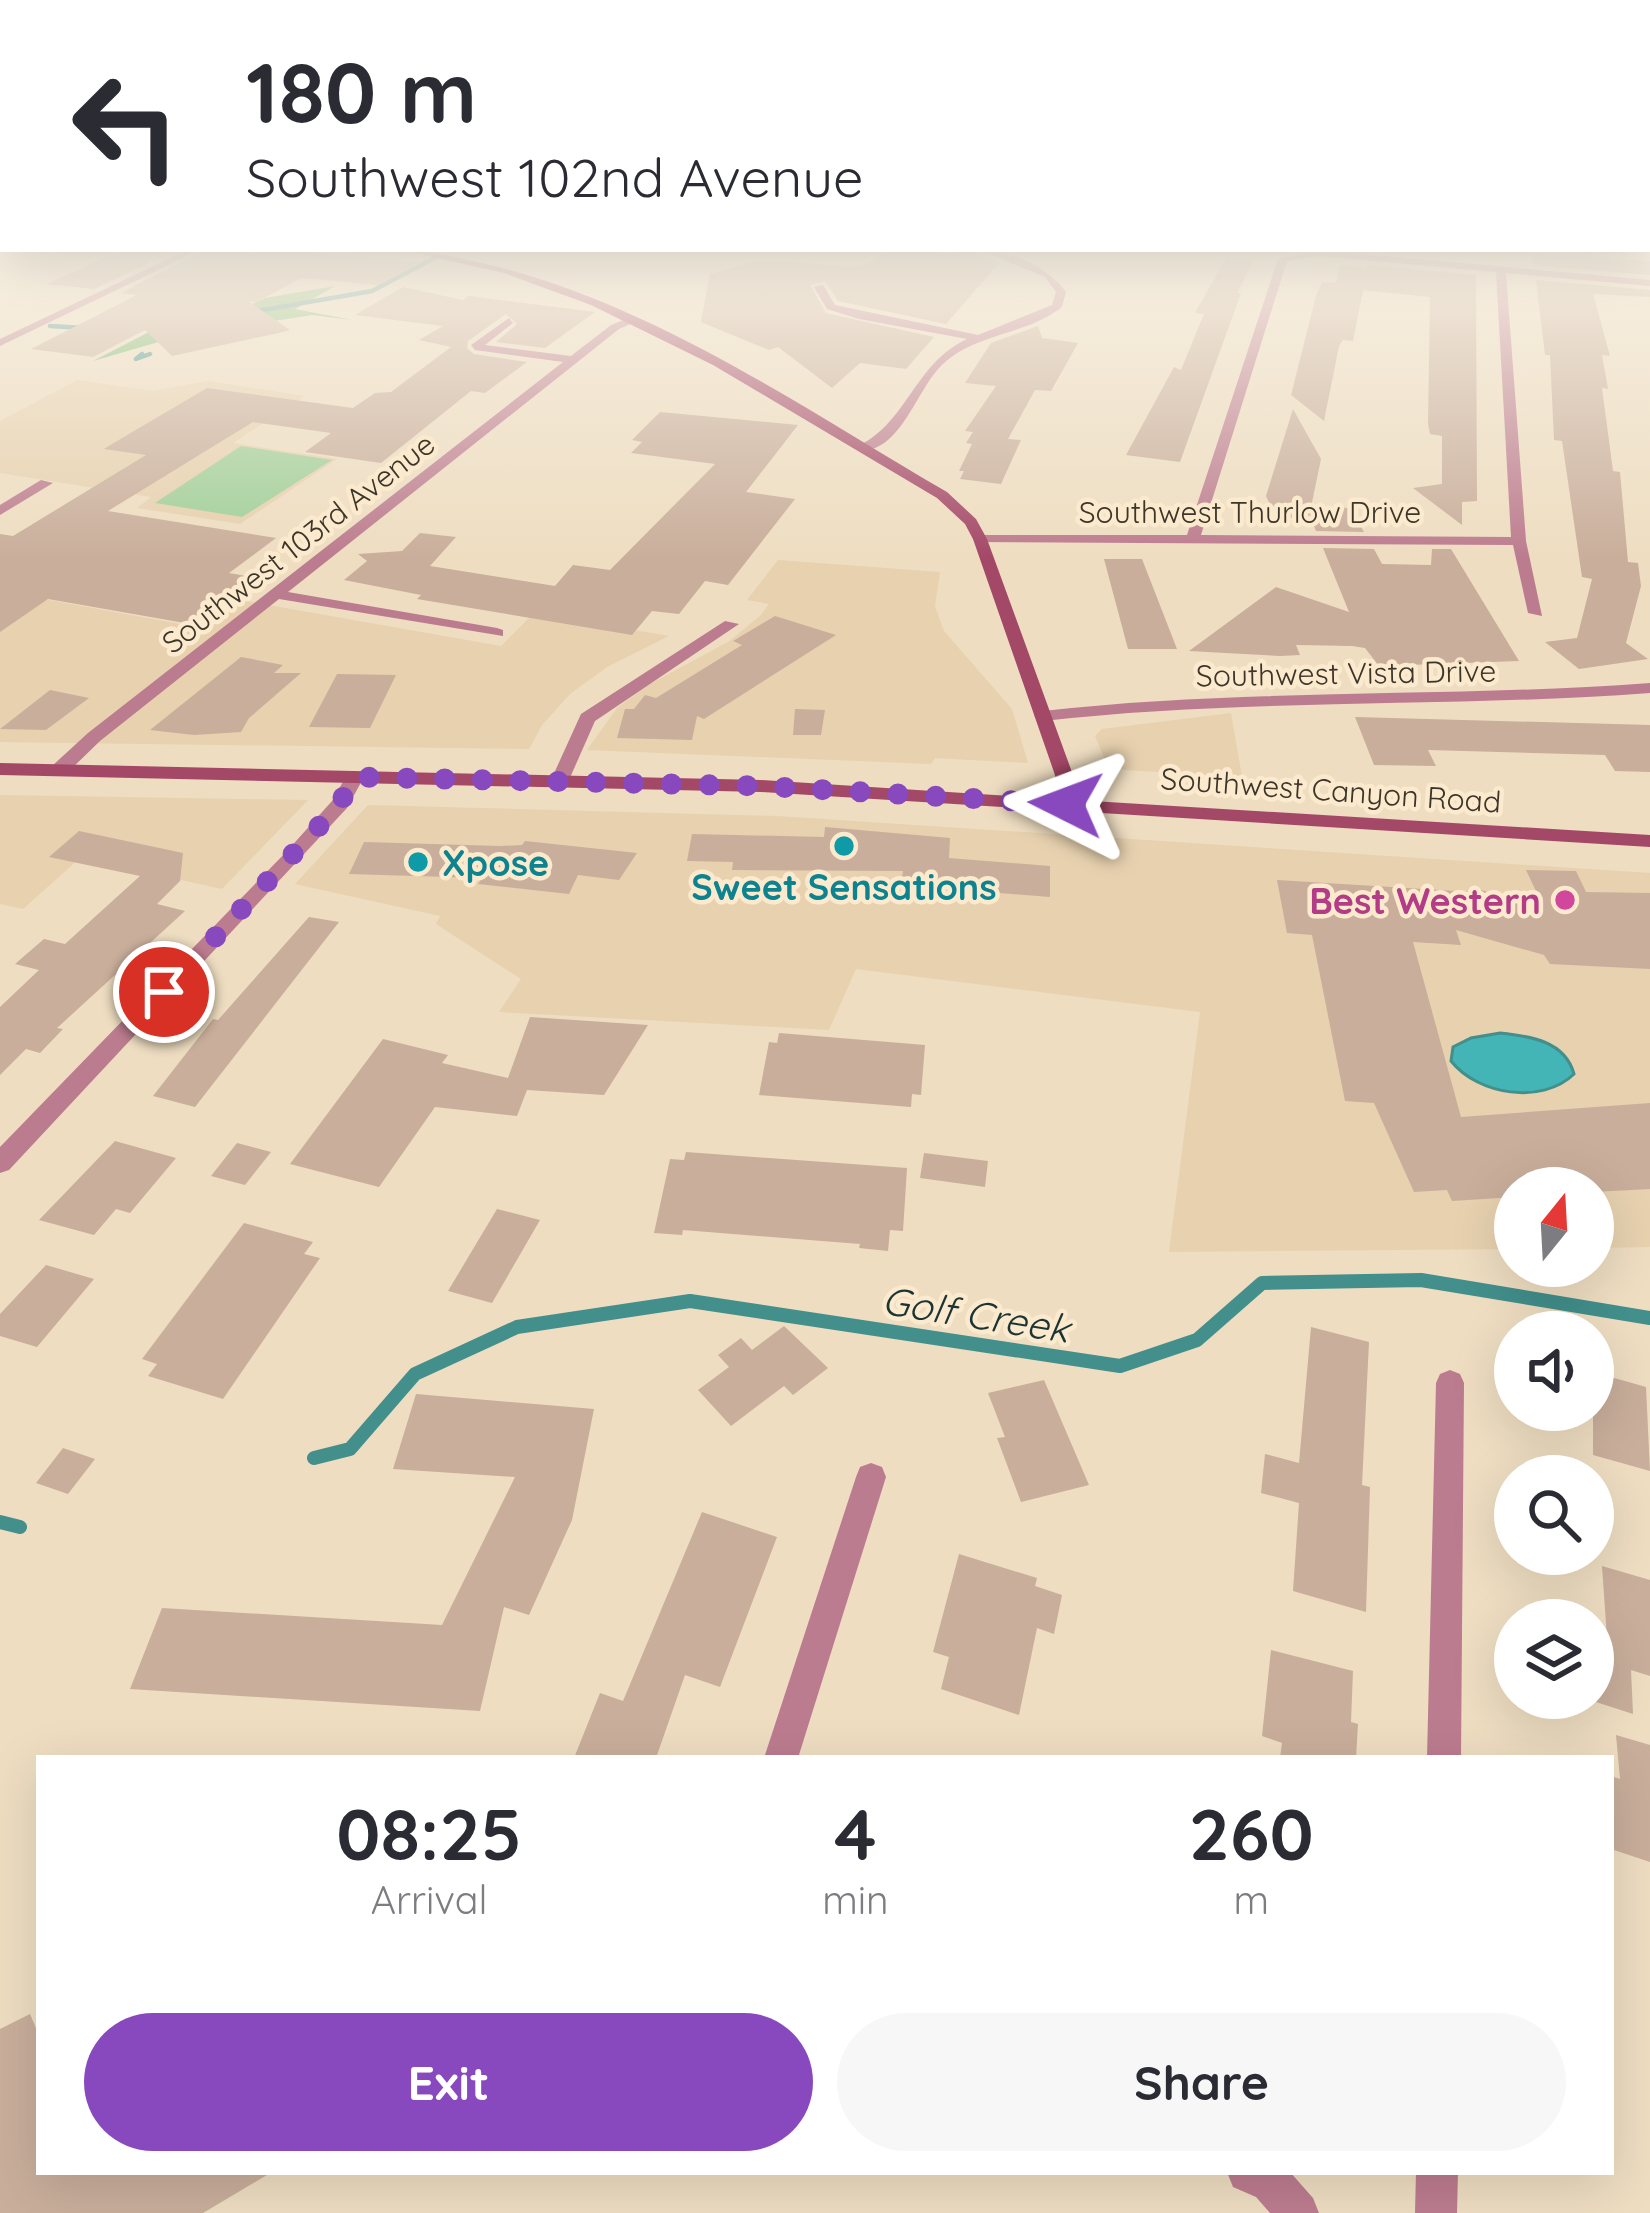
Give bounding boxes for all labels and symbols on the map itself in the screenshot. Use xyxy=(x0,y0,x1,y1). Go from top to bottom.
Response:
street label: Southwest 103rd Avenue xyxy=(154,425,442,661)
street label: Southwest Thurlow Drive xyxy=(1079,493,1421,531)
street label: Southwest Vista Drive xyxy=(1195,651,1497,695)
position arrow xyxy=(1003,741,1129,867)
street label: Southwest Canyon Road xyxy=(1160,759,1502,821)
marker: Sweet Sensations xyxy=(831,833,857,859)
place label: Xpose xyxy=(442,840,549,885)
marker: Xpose xyxy=(405,849,431,875)
place label: Sweet Sensations xyxy=(691,864,997,909)
place label: Best Western xyxy=(1309,878,1541,923)
marker: Best Western xyxy=(1552,887,1578,913)
pin xyxy=(113,941,215,1043)
north arrow xyxy=(1494,1167,1614,1287)
water label: Golf Creek xyxy=(879,1275,1076,1353)

